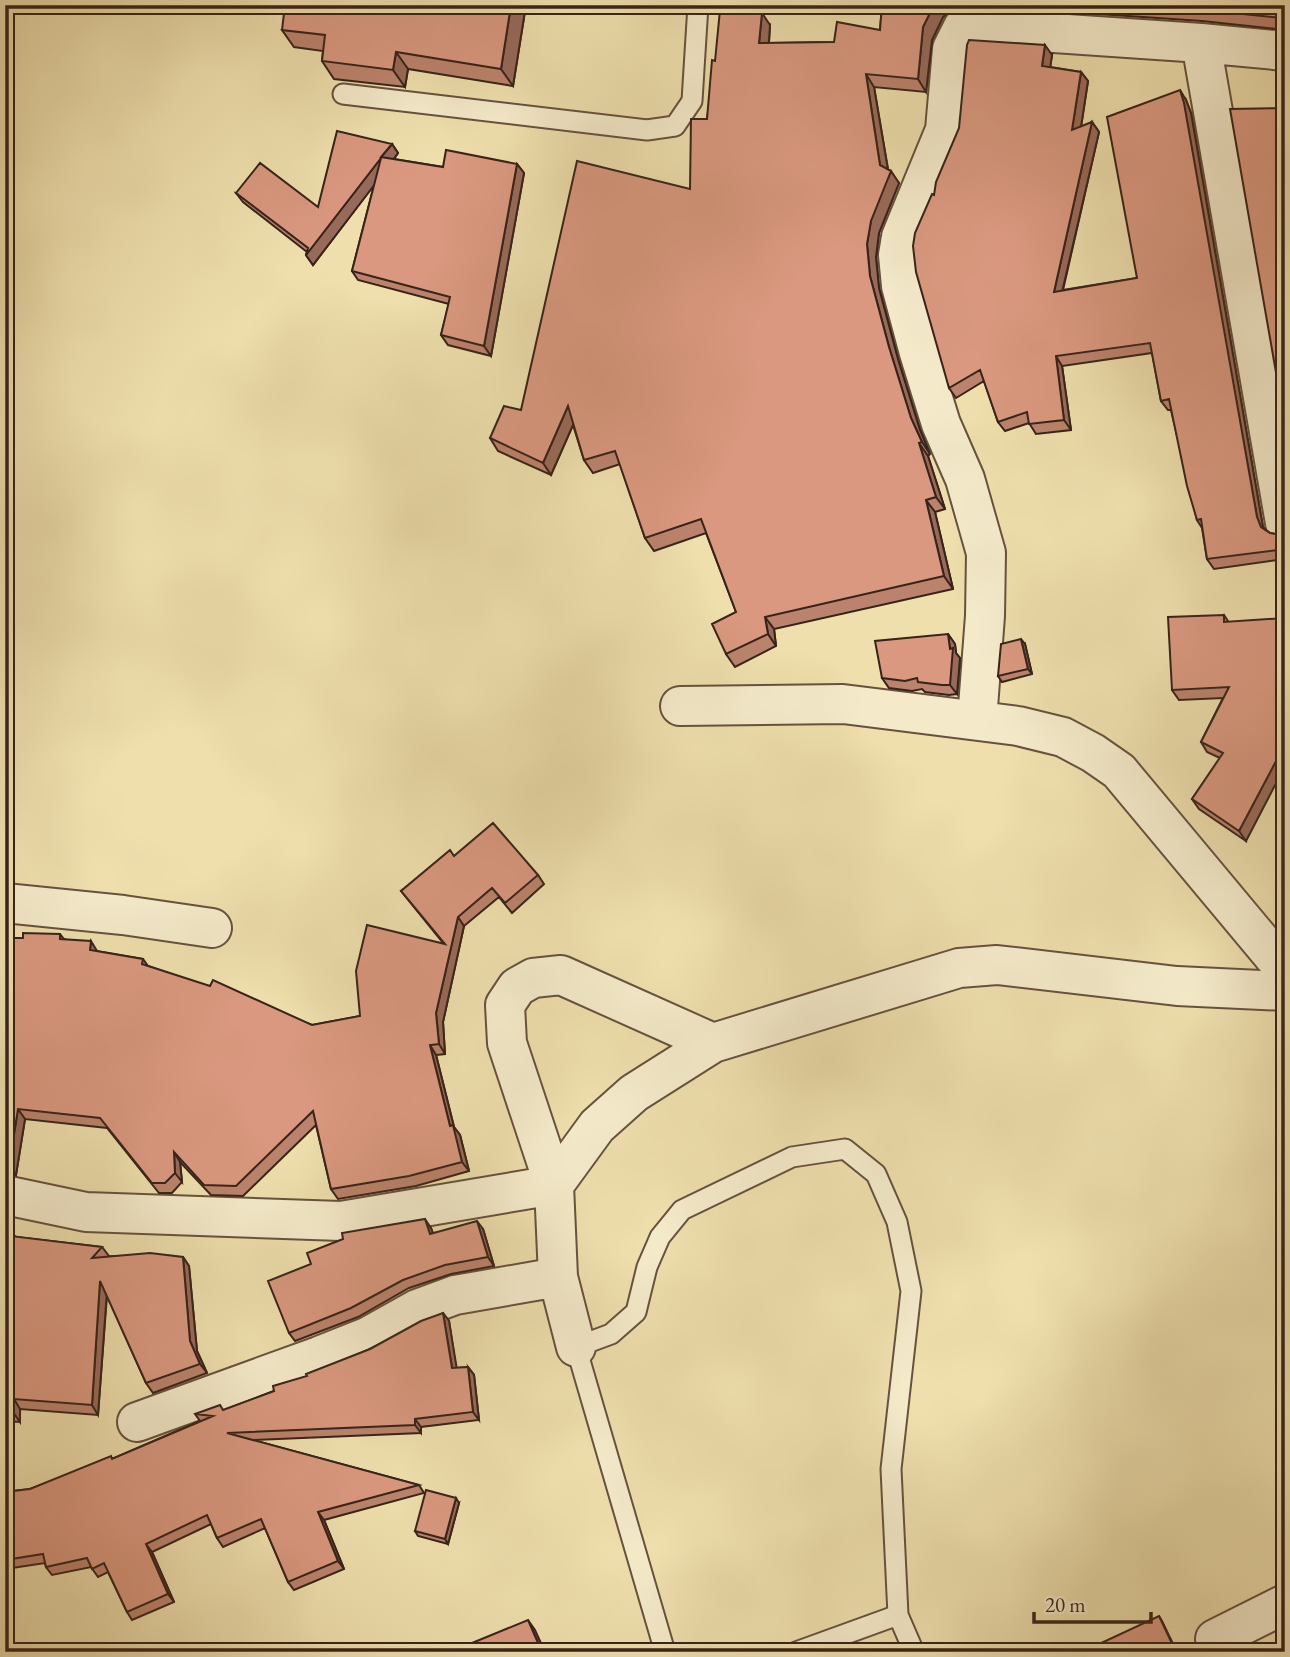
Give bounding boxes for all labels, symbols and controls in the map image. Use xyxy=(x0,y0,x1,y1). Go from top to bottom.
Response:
scale bar xyxy=(1034,1580,1152,1624)
text: 20 m xyxy=(1045,1591,1086,1618)

